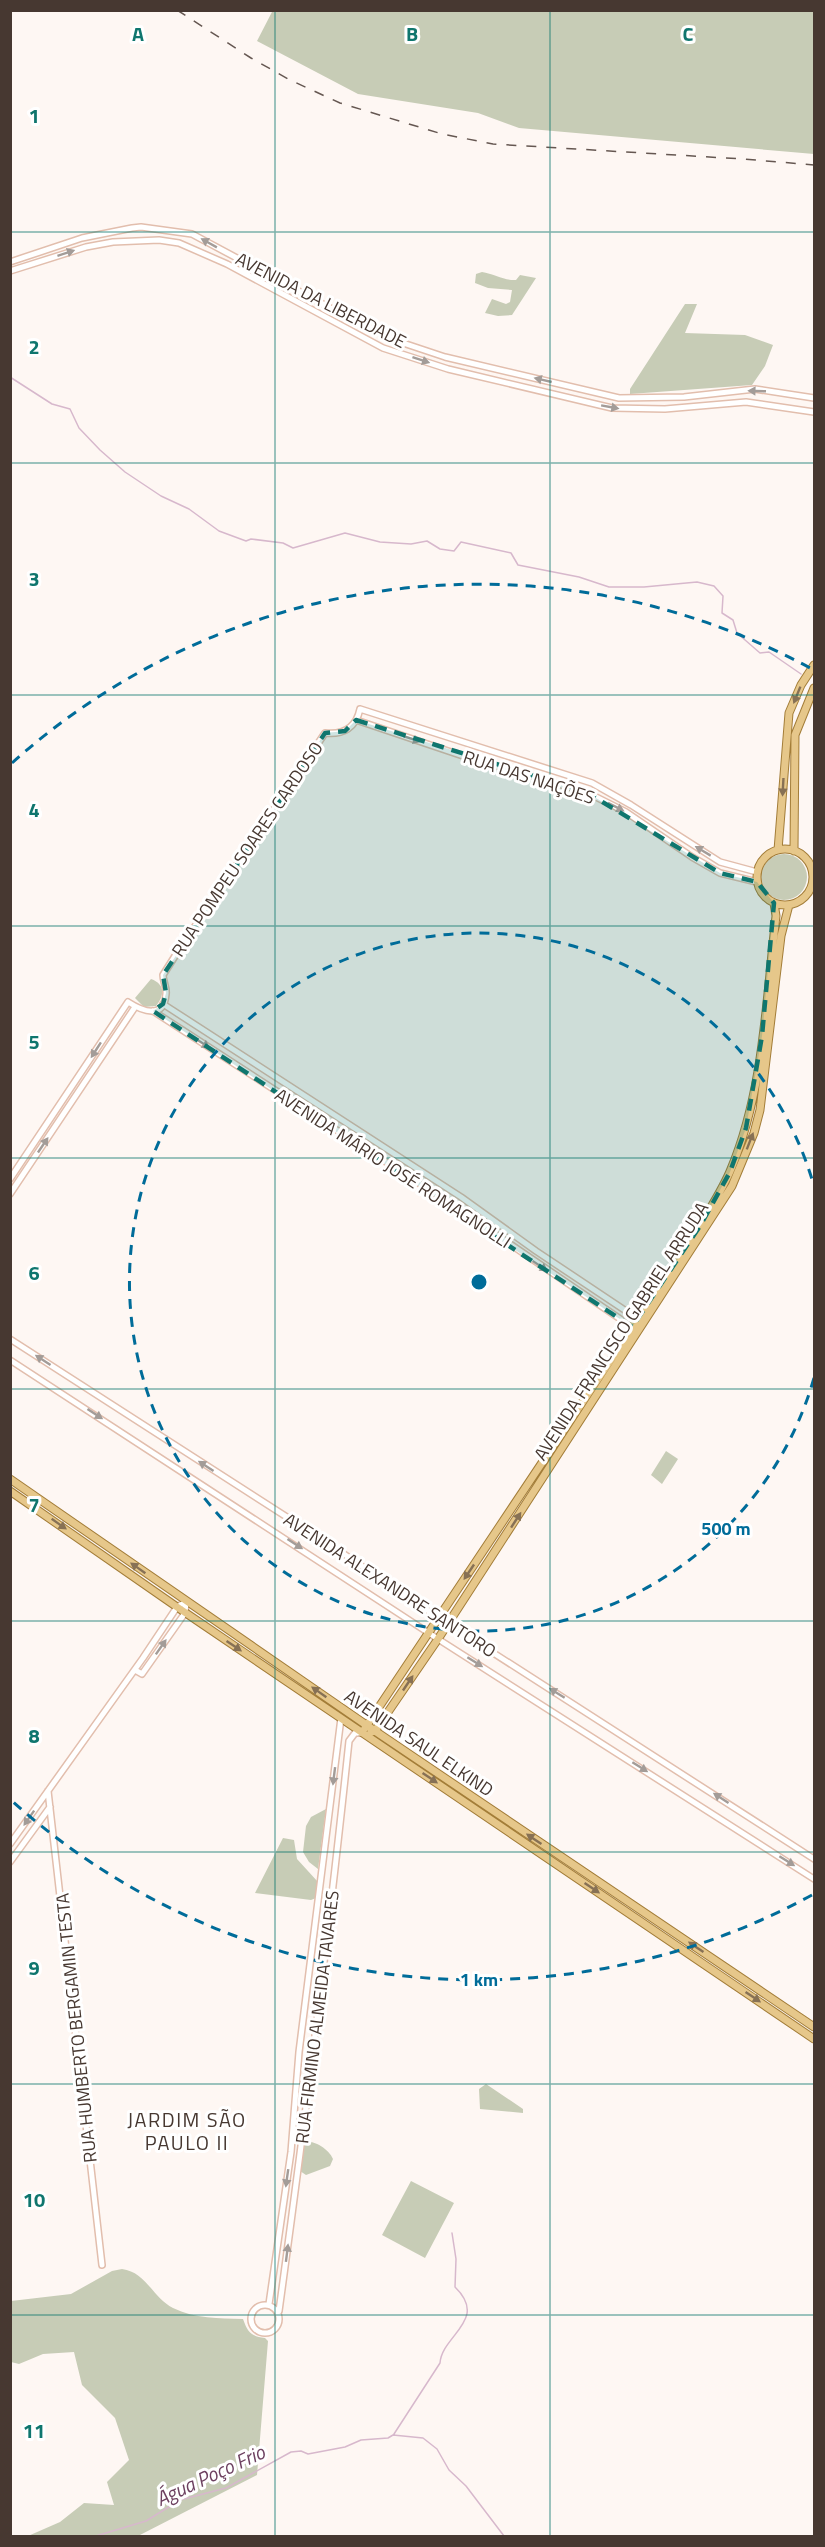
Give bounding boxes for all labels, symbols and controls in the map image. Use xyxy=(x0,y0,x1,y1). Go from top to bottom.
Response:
text: A xyxy=(132,18,144,49)
text: B xyxy=(406,18,418,49)
text: C xyxy=(683,18,694,49)
text: 1 xyxy=(28,100,40,131)
one-way arrow xyxy=(201,238,218,248)
street label: AVENIDA DA LIBERDADE xyxy=(231,245,411,355)
one-way arrow xyxy=(57,248,75,258)
text: 2 xyxy=(28,331,40,362)
one-way arrow xyxy=(412,356,430,366)
one-way arrow xyxy=(534,374,552,384)
one-way arrow xyxy=(747,386,766,395)
one-way arrow xyxy=(601,403,620,412)
text: 3 xyxy=(28,563,40,594)
one-way arrow xyxy=(792,687,801,704)
one-way arrow xyxy=(403,734,421,744)
street label: RUA POMPEU SOARES CARDOSO xyxy=(165,736,329,962)
street label: RUA DAS NAÇÕES xyxy=(460,743,598,811)
one-way arrow xyxy=(778,778,787,797)
text: 4 xyxy=(28,794,40,825)
one-way arrow xyxy=(608,802,625,812)
one-way arrow xyxy=(695,846,711,857)
text: 5 xyxy=(28,1026,40,1057)
one-way arrow xyxy=(194,1037,210,1048)
one-way arrow xyxy=(90,1042,101,1058)
street label: AVENIDA MÁRIO JOSÉ ROMAGNOLLI xyxy=(270,1081,516,1255)
one-way arrow xyxy=(746,1132,756,1150)
one-way arrow xyxy=(37,1137,48,1154)
street label: AVENIDA FRANCISCO GABRIEL ARRUDA xyxy=(527,1196,715,1466)
text: 6 xyxy=(28,1257,40,1288)
one-way arrow xyxy=(532,1260,548,1272)
centre of rings xyxy=(469,1272,489,1292)
one-way arrow xyxy=(34,1354,51,1365)
one-way arrow xyxy=(87,1408,103,1419)
one-way arrow xyxy=(198,1460,215,1471)
text: 7 xyxy=(28,1489,40,1520)
street label: AVENIDA ALEXANDRE SANTORO xyxy=(278,1506,502,1664)
one-way arrow xyxy=(510,1512,521,1529)
text: 500 m xyxy=(701,1515,751,1542)
one-way arrow xyxy=(51,1518,66,1530)
one-way arrow xyxy=(286,1538,302,1550)
one-way arrow xyxy=(130,1562,146,1574)
one-way arrow xyxy=(464,1564,475,1581)
one-way arrow xyxy=(155,1640,167,1655)
one-way arrow xyxy=(226,1640,242,1651)
one-way arrow xyxy=(467,1657,483,1668)
one-way arrow xyxy=(402,1675,413,1691)
street label: AVENIDA SAUL ELKIND xyxy=(339,1683,499,1803)
one-way arrow xyxy=(311,1686,327,1698)
one-way arrow xyxy=(549,1688,565,1699)
text: 8 xyxy=(28,1720,40,1751)
one-way arrow xyxy=(632,1761,648,1772)
one-way arrow xyxy=(329,1766,338,1785)
one-way arrow xyxy=(422,1772,438,1784)
one-way arrow xyxy=(713,1793,729,1804)
one-way arrow xyxy=(23,1809,35,1825)
one-way arrow xyxy=(526,1833,543,1844)
one-way arrow xyxy=(779,1856,795,1867)
one-way arrow xyxy=(583,1882,599,1894)
street label: RUA FIRMINO ALMEIDA TAVARES xyxy=(288,1889,346,2145)
street label: RUA HUMBERTO BERGAMIN TESTA xyxy=(48,1892,104,2164)
one-way arrow xyxy=(688,1942,705,1953)
text: 9 xyxy=(28,1952,40,1983)
text: 1 km xyxy=(460,1966,498,1993)
one-way arrow xyxy=(744,1991,760,2003)
district label: JARDIM SÃO PAULO II xyxy=(127,2104,247,2158)
one-way arrow xyxy=(283,2169,292,2188)
text: 10 xyxy=(23,2184,45,2215)
one-way arrow xyxy=(282,2244,291,2263)
text: 11 xyxy=(23,2415,45,2446)
water label: Água Poço Frio xyxy=(150,2436,271,2514)

